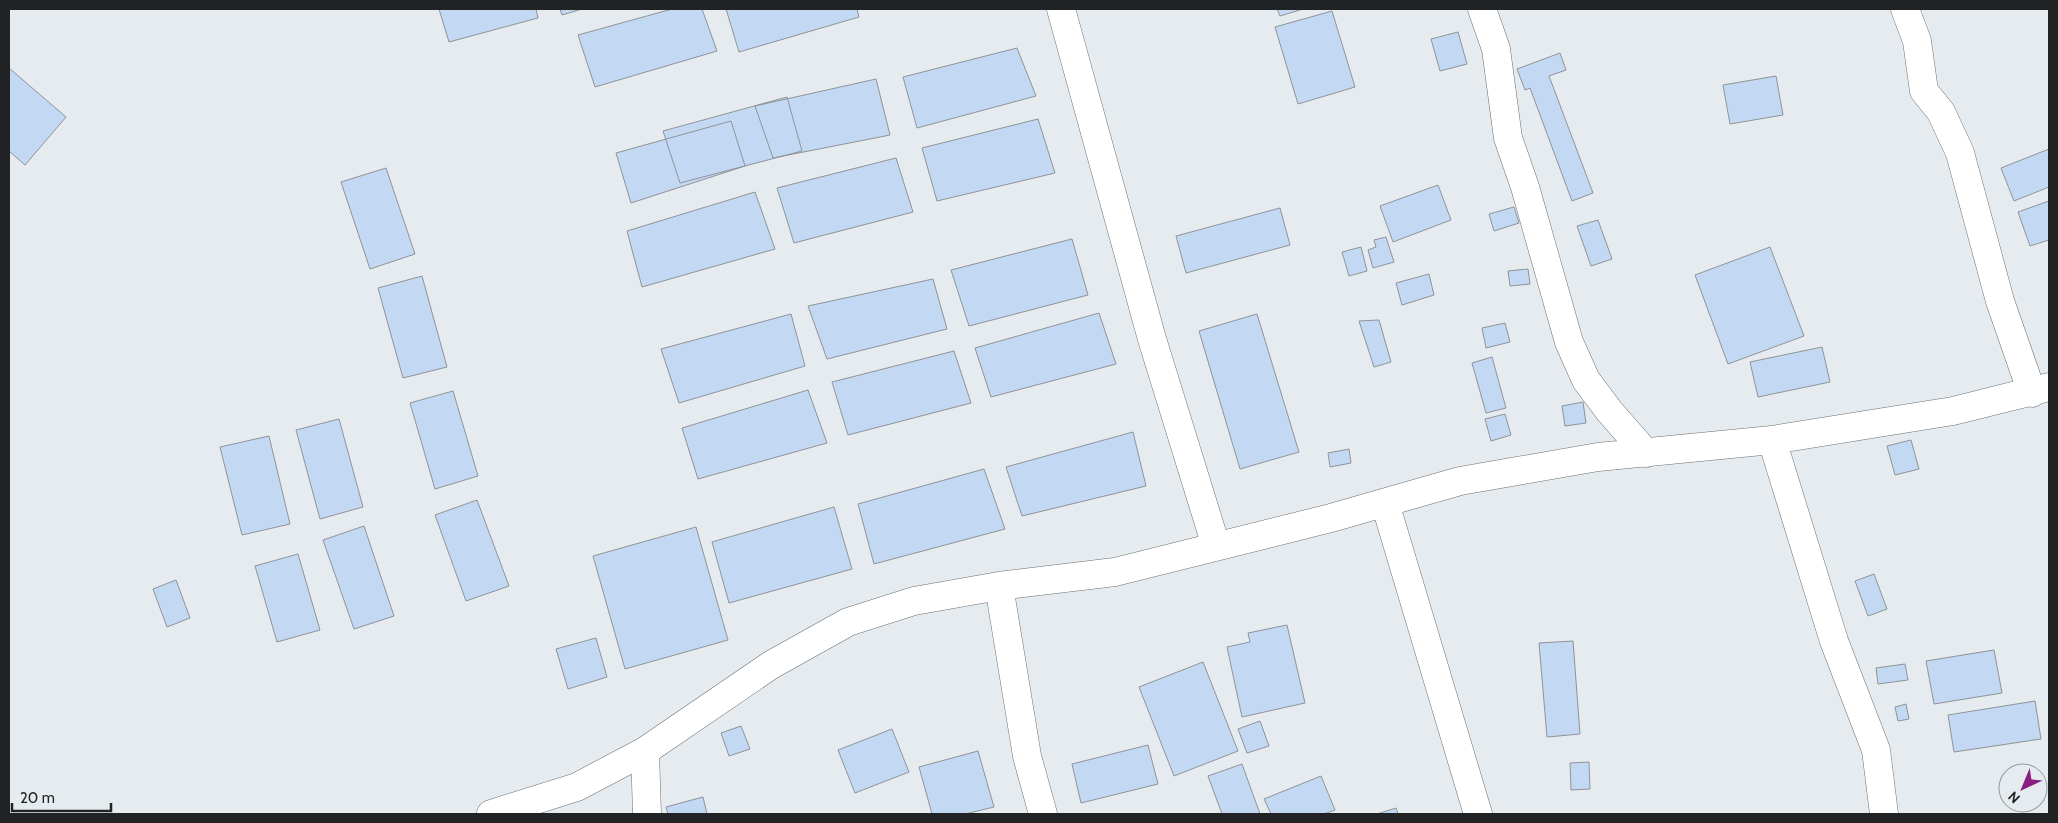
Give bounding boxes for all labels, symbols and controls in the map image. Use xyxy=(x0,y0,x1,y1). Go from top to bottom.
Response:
north arrow xyxy=(1998,763,2048,813)
scale bar xyxy=(12,780,111,812)
text: N xyxy=(2004,787,2024,807)
text: 20 m xyxy=(20,789,55,807)

